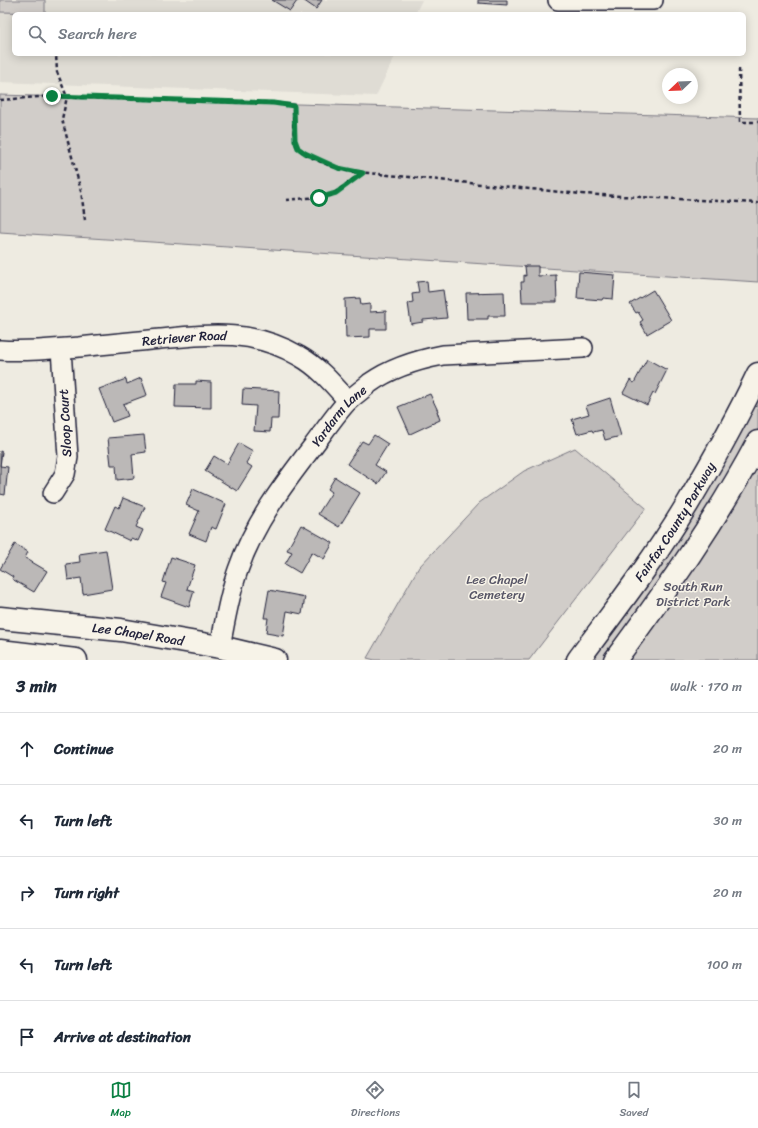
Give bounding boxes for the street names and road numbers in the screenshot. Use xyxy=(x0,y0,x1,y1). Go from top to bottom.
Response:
street label: Retriever Road xyxy=(141,324,228,352)
street label: Yardarm Lane xyxy=(305,378,372,451)
street label: Sloop Court xyxy=(52,388,78,457)
street label: Fairfax County Parkway xyxy=(628,457,721,586)
street label: Lee Chapel Road xyxy=(91,616,187,652)

